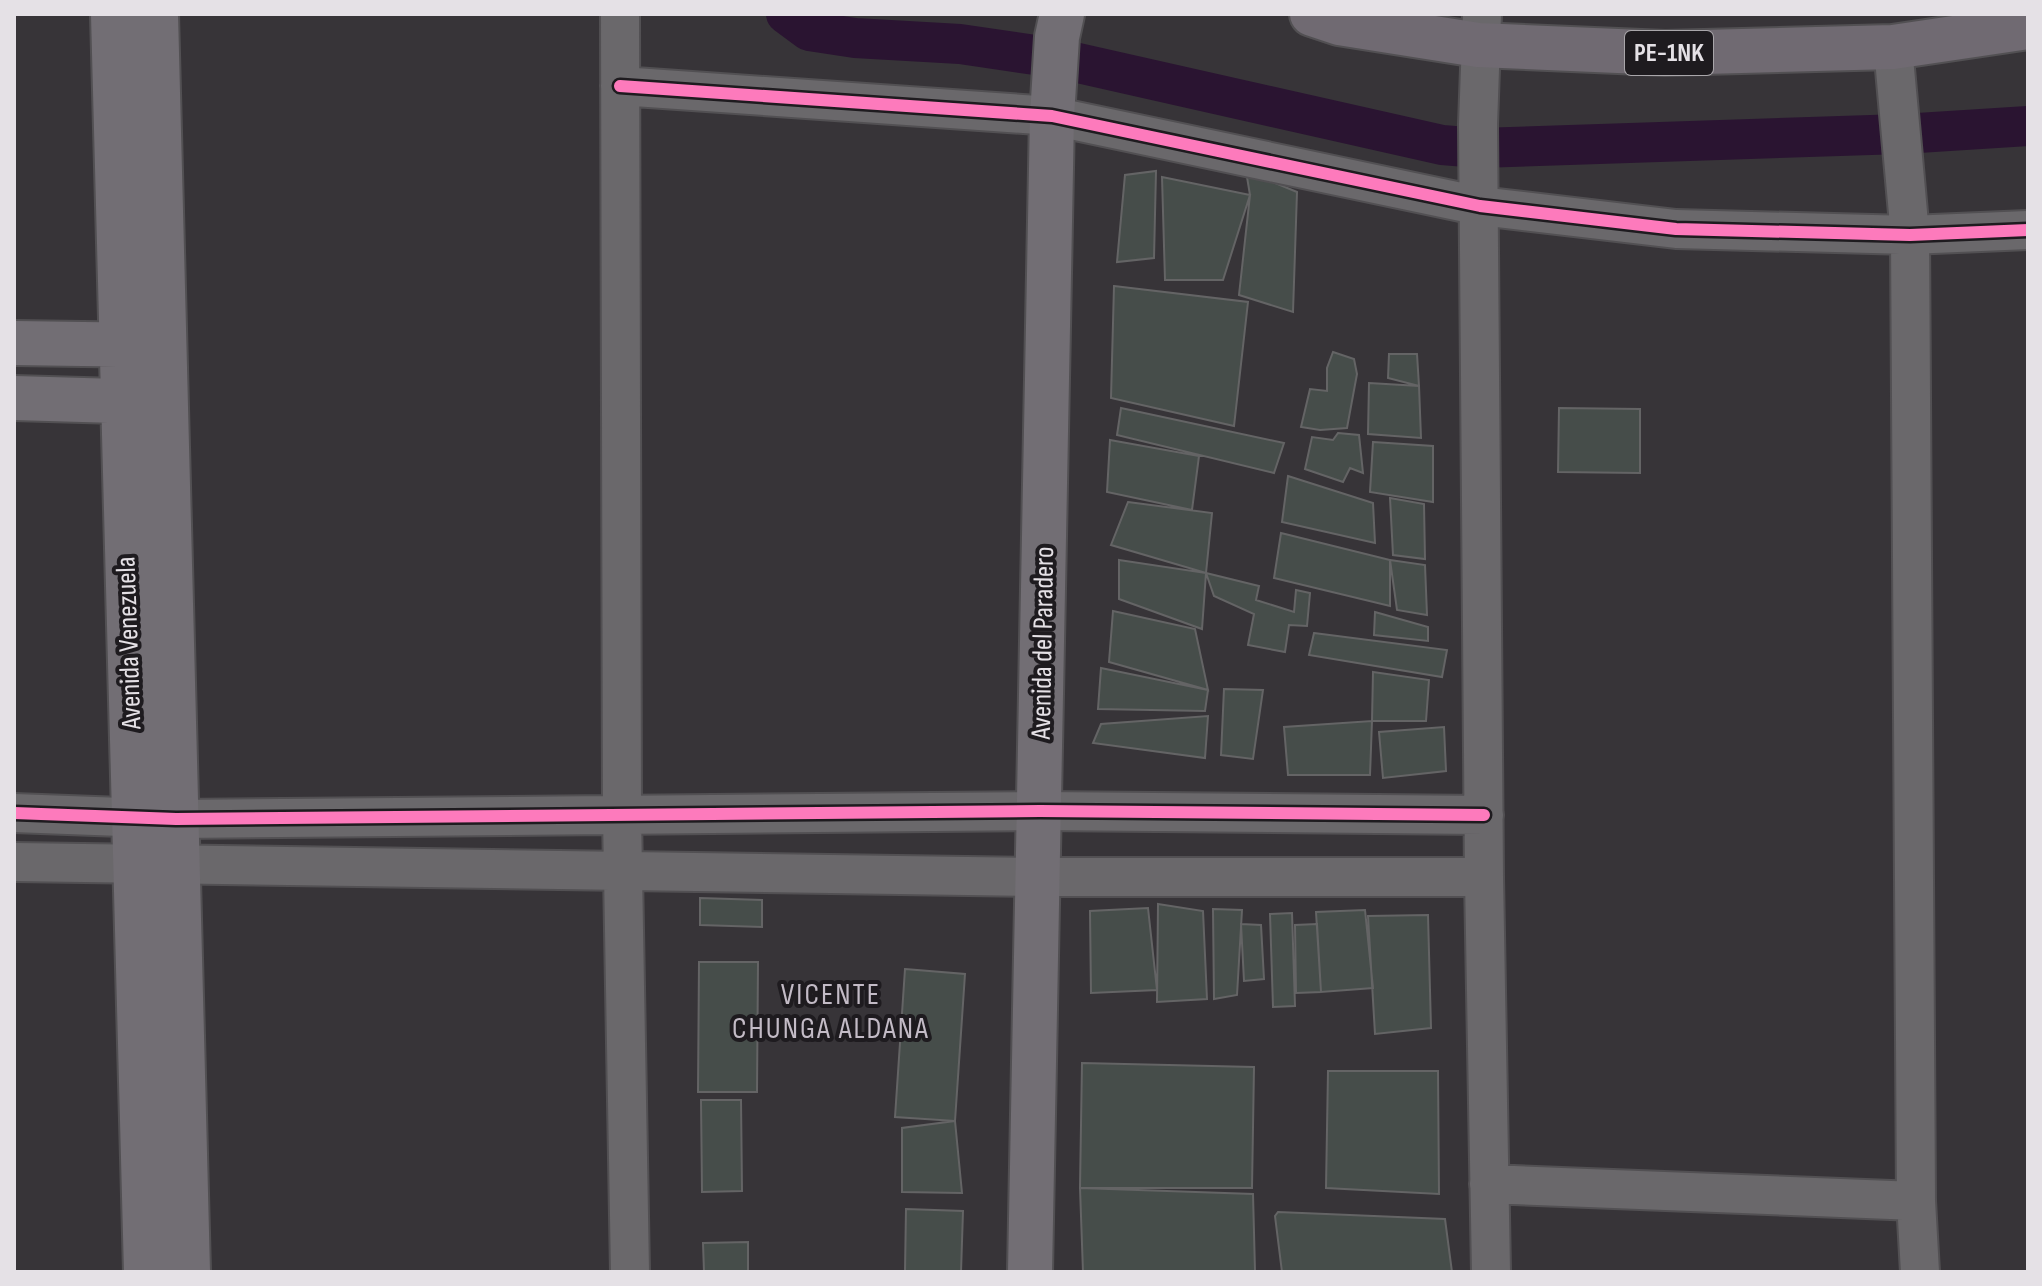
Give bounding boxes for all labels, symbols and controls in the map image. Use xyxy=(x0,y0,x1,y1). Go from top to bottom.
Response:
road number: PE-1NK xyxy=(1625,31,1713,75)
street label: Avenida del Paradero xyxy=(1025,546,1061,741)
street label: Avenida Venezuela xyxy=(109,556,149,731)
district label: VICENTE CHUNGA ALDANA xyxy=(732,977,930,1047)

